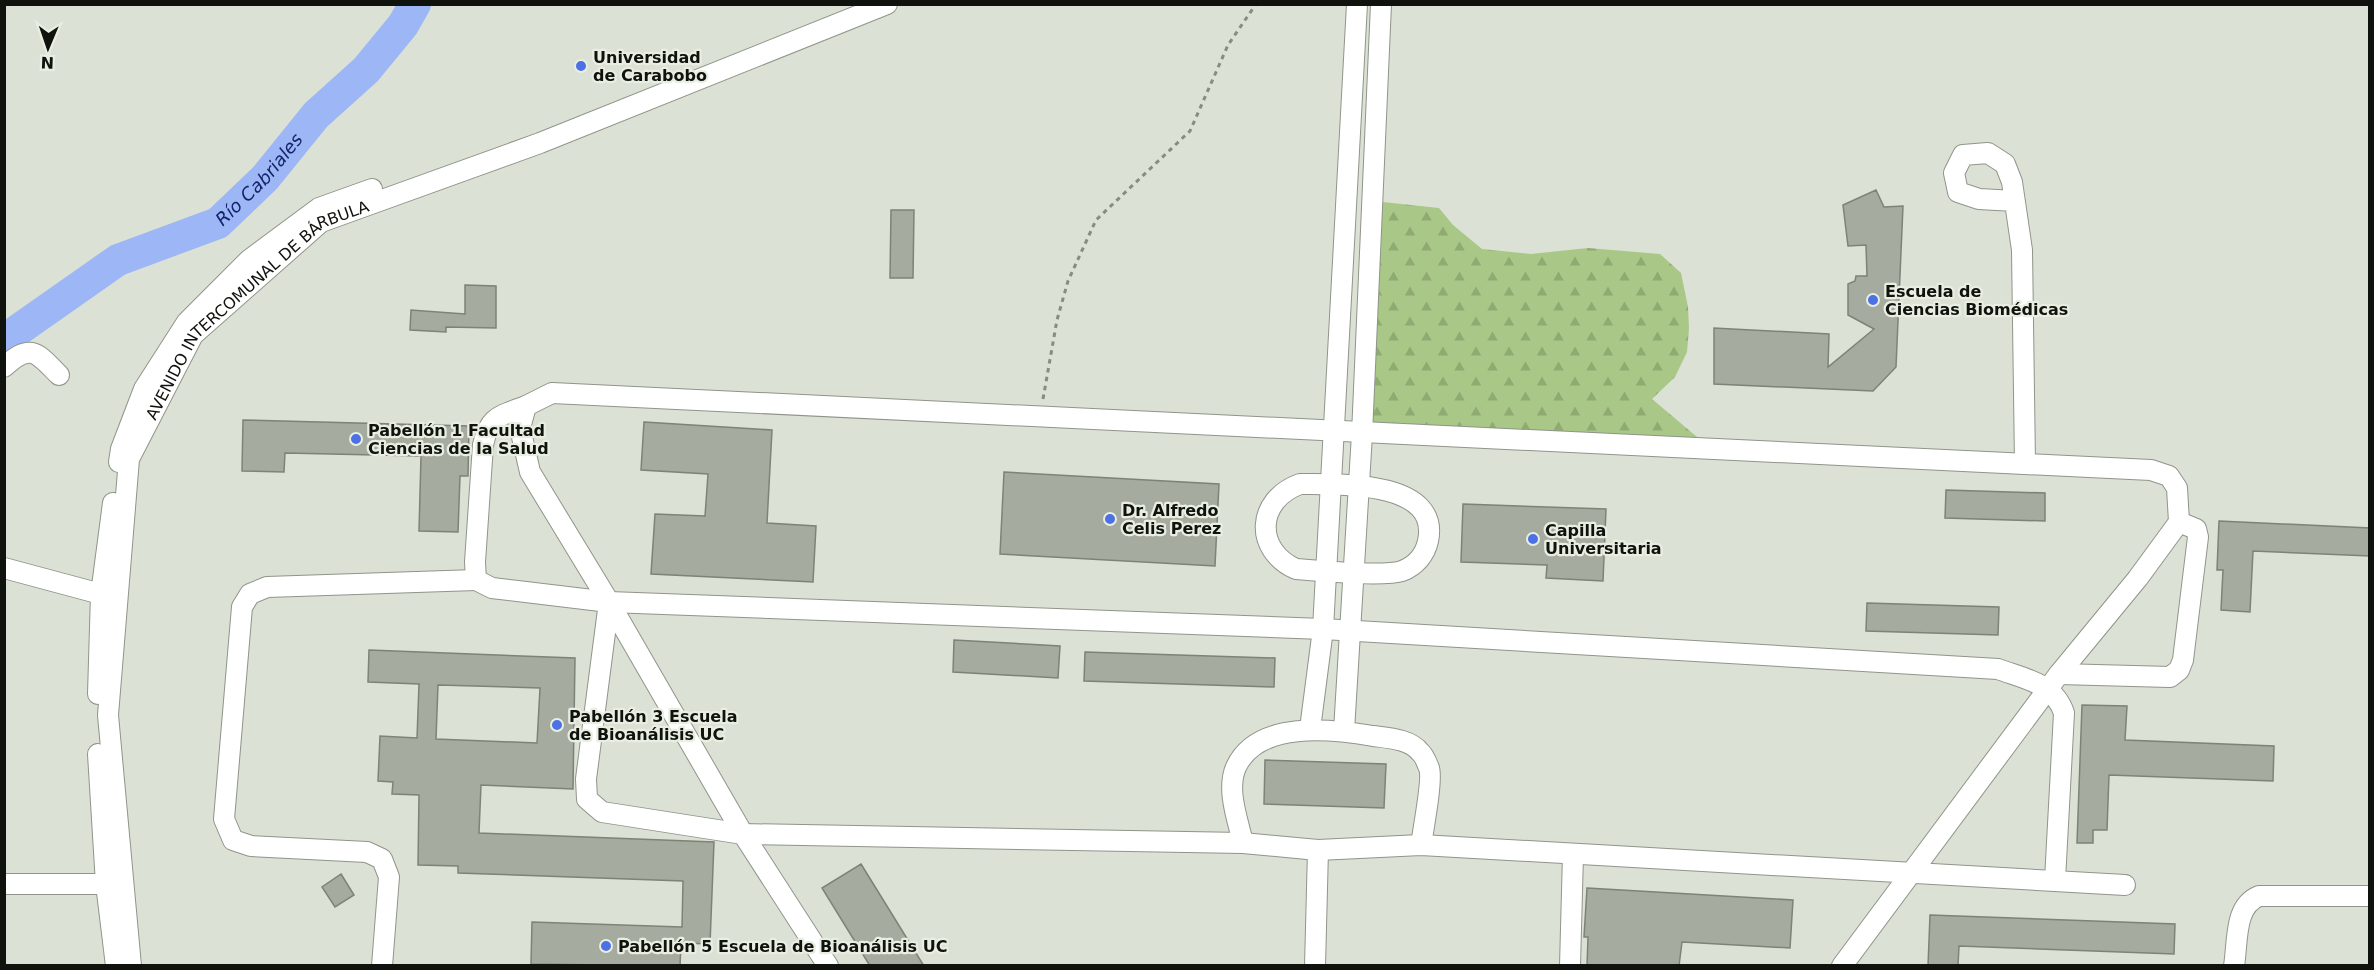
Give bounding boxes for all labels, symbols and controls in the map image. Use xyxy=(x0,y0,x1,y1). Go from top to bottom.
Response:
north arrow xyxy=(18,18,78,78)
place label: Universidad de Carabobo xyxy=(593,48,707,85)
text: N xyxy=(40,53,55,72)
marker: Universidad de Carabobo xyxy=(574,59,588,73)
water label: Río Cabriales xyxy=(211,129,307,230)
street label: AVENIDO INTERCOMUNAL DE BÁRBULA xyxy=(142,197,371,423)
place label: Escuela de Ciencias Biomédicas xyxy=(1885,282,2068,319)
marker: Escuela de Ciencias Biomédicas xyxy=(1866,293,1880,307)
place label: Pabellón 1 Facultad Ciencias de la Salud xyxy=(368,421,549,458)
marker: Pabellón 1 Facultad Ciencias de la Salud xyxy=(349,432,363,446)
place label: Dr. Alfredo Celis Perez xyxy=(1122,501,1221,538)
marker: Dr. Alfredo Celis Perez xyxy=(1103,512,1117,526)
place label: Capilla Universitaria xyxy=(1545,521,1662,558)
marker: Capilla Universitaria xyxy=(1526,532,1540,546)
place label: Pabellón 3 Escuela de Bioanálisis UC xyxy=(569,707,737,744)
marker: Pabellón 3 Escuela de Bioanálisis UC xyxy=(550,718,564,732)
place label: Pabellón 5 Escuela de Bioanálisis UC xyxy=(618,937,947,956)
marker: Pabellón 5 Escuela de Bioanálisis UC xyxy=(599,939,613,953)

